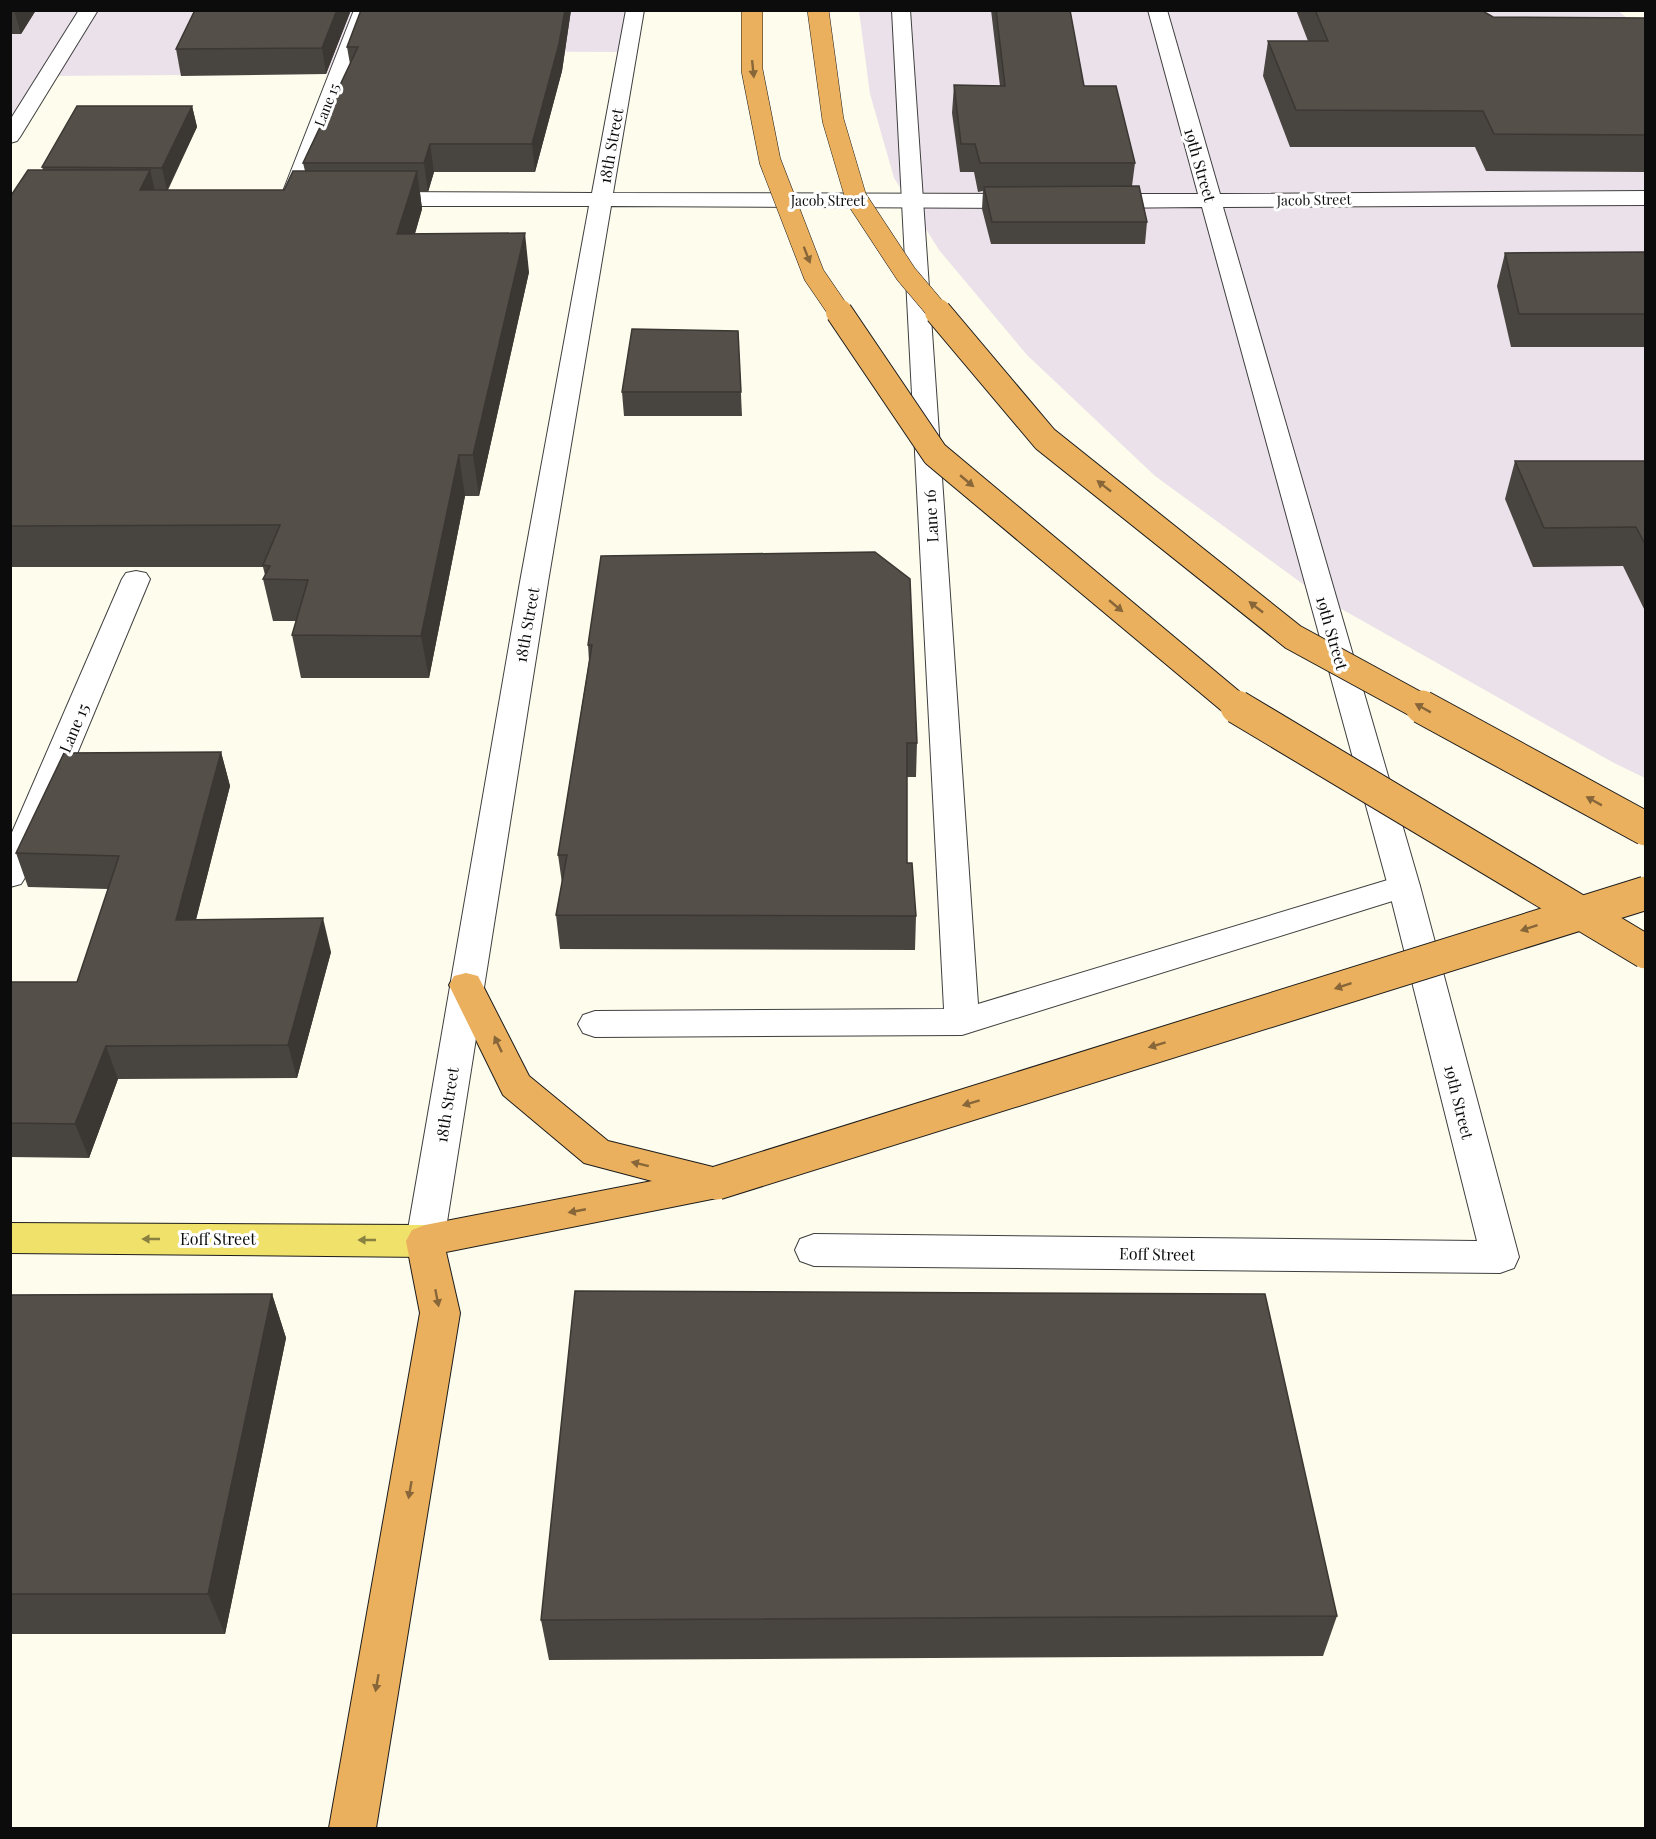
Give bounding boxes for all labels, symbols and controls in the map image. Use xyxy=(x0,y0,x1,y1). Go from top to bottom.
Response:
one-way arrow xyxy=(748,59,758,78)
street label: Lane 15 xyxy=(310,80,344,129)
street label: 18th Street xyxy=(594,106,628,185)
street label: 19th Street xyxy=(1180,125,1221,205)
street label: Jacob Street xyxy=(1275,189,1353,210)
street label: Jacob Street xyxy=(790,191,866,210)
one-way arrow xyxy=(802,247,812,265)
one-way arrow xyxy=(959,474,974,487)
one-way arrow xyxy=(1096,480,1111,493)
street label: Lane 16 xyxy=(919,489,942,543)
street label: 18th Street xyxy=(510,585,544,664)
street label: 19th Street xyxy=(1312,593,1353,673)
one-way arrow xyxy=(1109,599,1124,612)
one-way arrow xyxy=(1249,602,1264,614)
street label: Lane 15 xyxy=(54,700,93,756)
one-way arrow xyxy=(1415,702,1431,713)
one-way arrow xyxy=(1585,796,1602,806)
one-way arrow xyxy=(1520,923,1538,933)
one-way arrow xyxy=(1334,982,1352,991)
one-way arrow xyxy=(493,1035,503,1053)
one-way arrow xyxy=(1148,1041,1166,1050)
street label: 19th Street xyxy=(1440,1062,1479,1142)
street label: 18th Street xyxy=(430,1065,463,1144)
one-way arrow xyxy=(962,1099,980,1108)
one-way arrow xyxy=(631,1159,649,1169)
one-way arrow xyxy=(568,1207,587,1216)
street label: Eoff Street xyxy=(180,1228,256,1249)
one-way arrow xyxy=(141,1234,160,1244)
one-way arrow xyxy=(357,1236,376,1245)
street label: Eoff Street xyxy=(1119,1242,1195,1265)
one-way arrow xyxy=(433,1289,442,1308)
one-way arrow xyxy=(405,1481,414,1500)
one-way arrow xyxy=(372,1673,381,1692)

